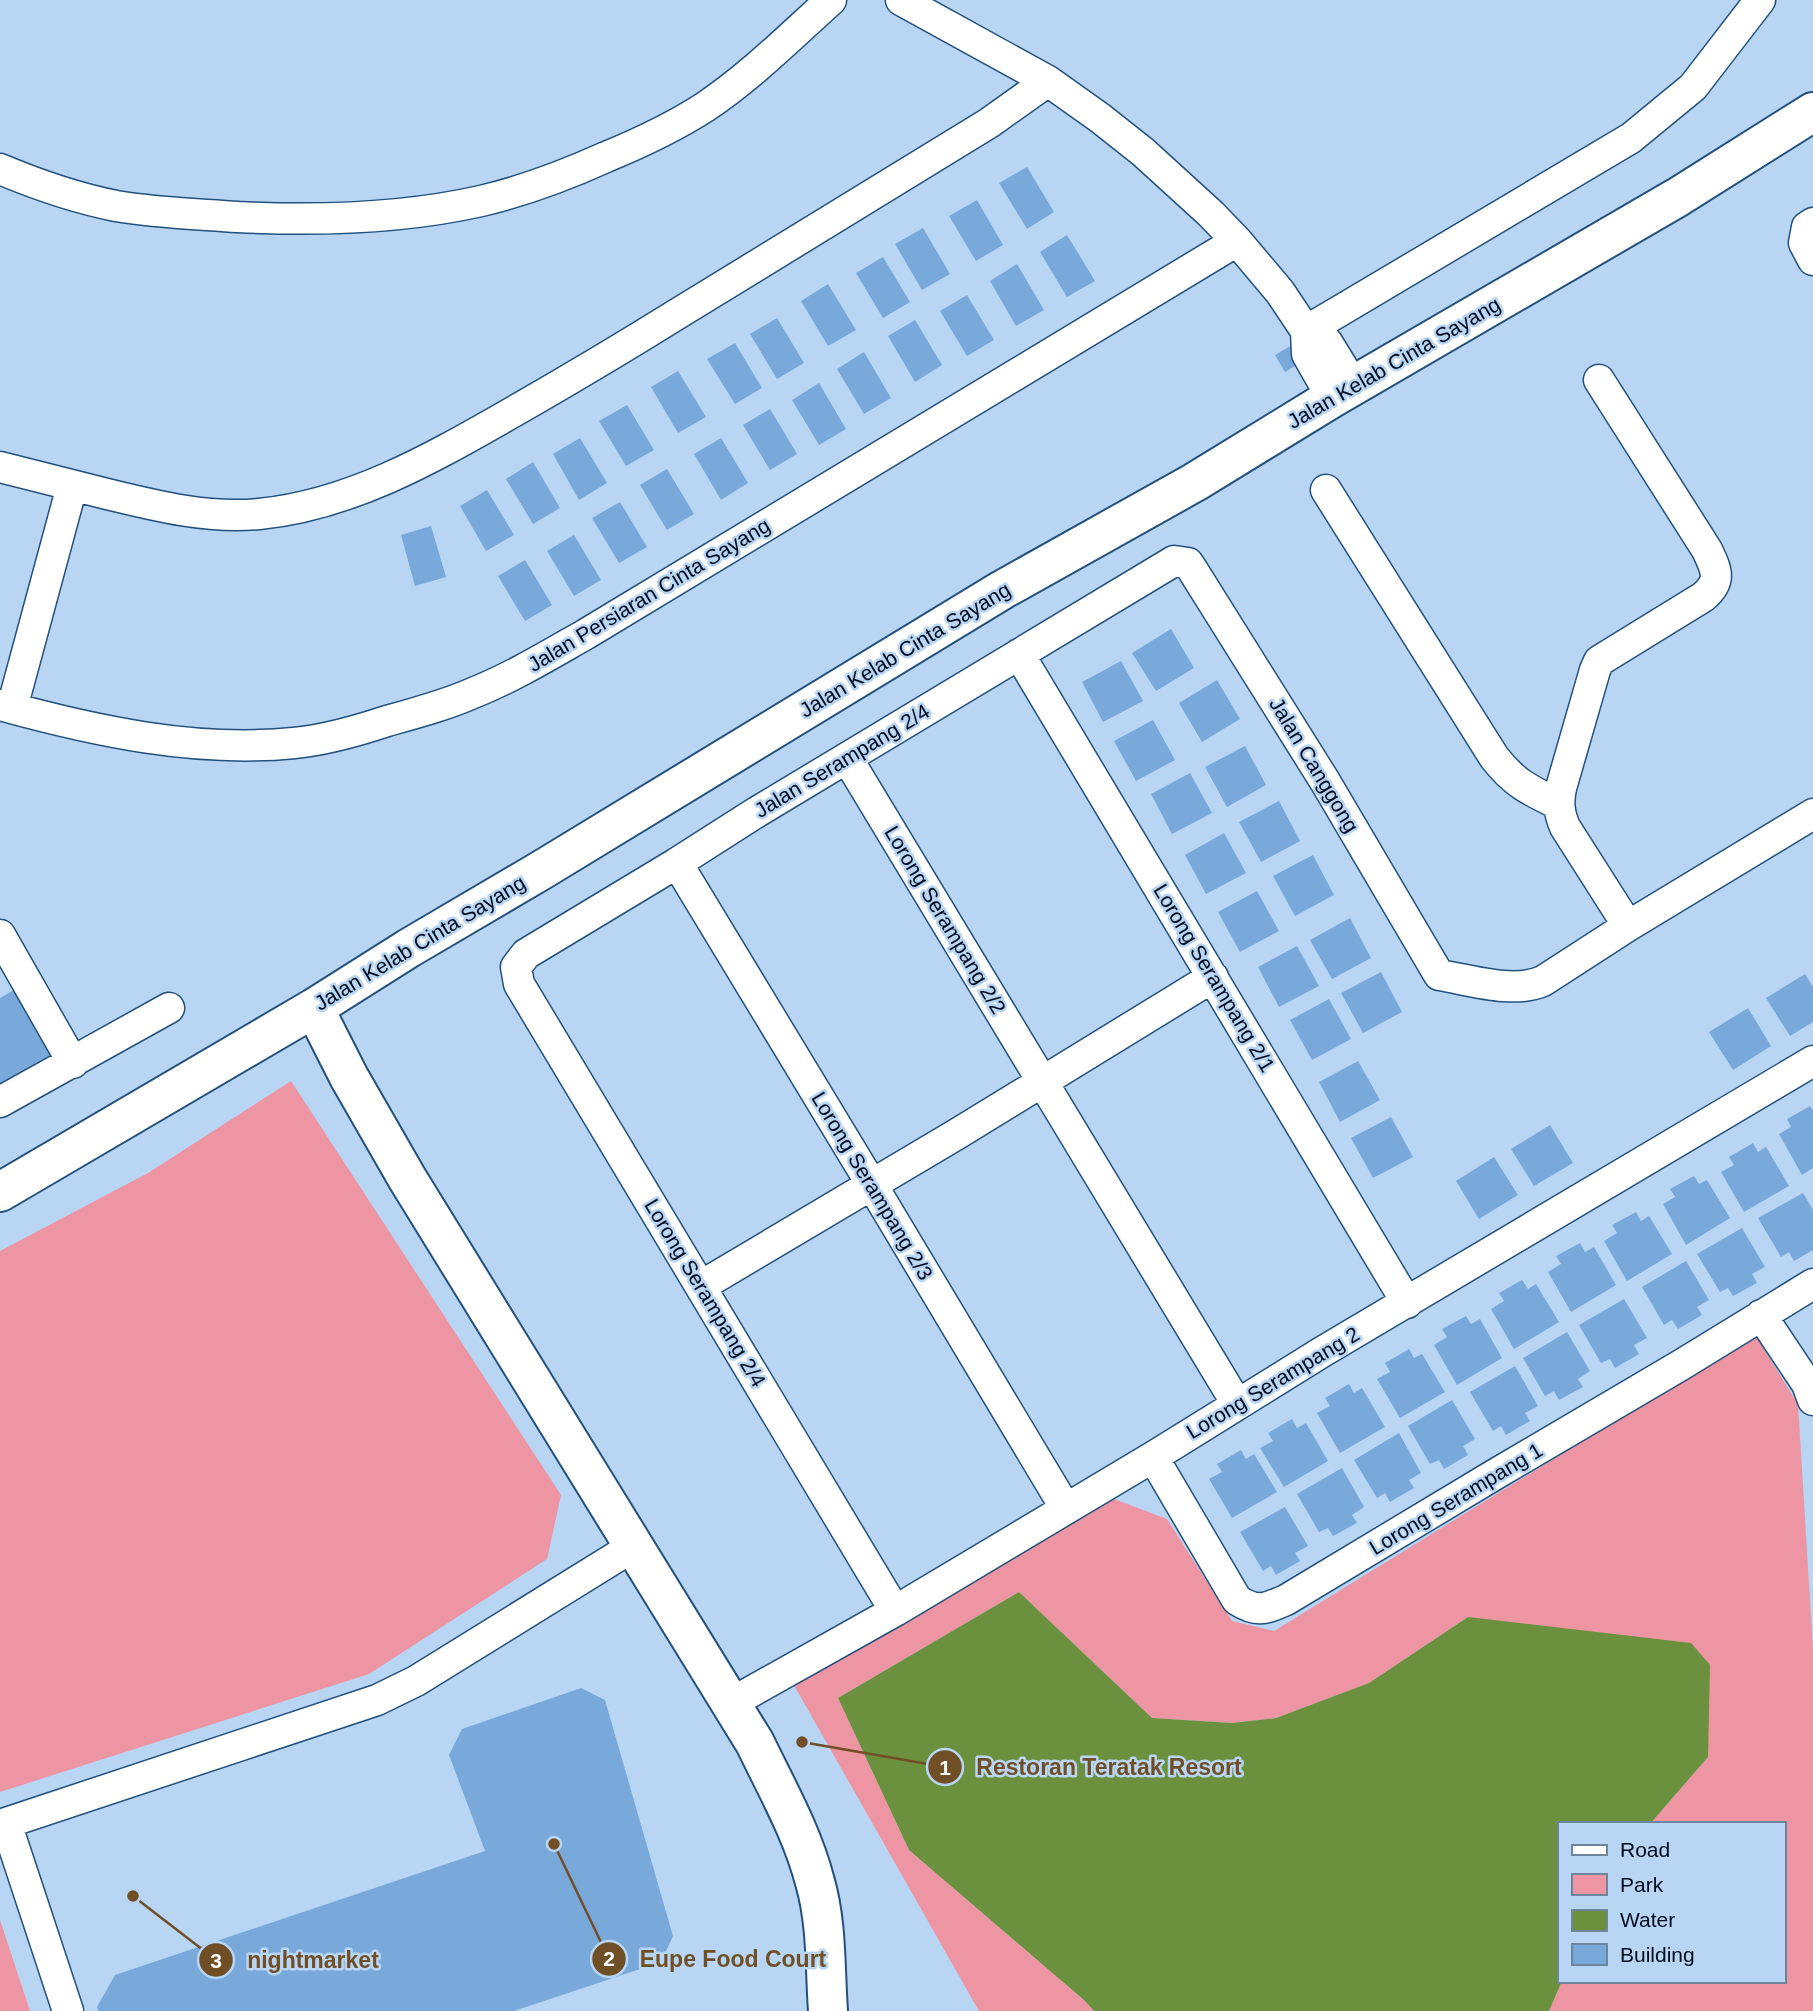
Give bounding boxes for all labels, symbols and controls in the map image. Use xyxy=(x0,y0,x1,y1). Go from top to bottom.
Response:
street label: Jalan Kelab Cinta Sayang xyxy=(1283,292,1504,433)
street label: Jalan Persiaran Cinta Sayang xyxy=(524,513,774,676)
street label: Jalan Kelab Cinta Sayang xyxy=(795,577,1014,722)
street label: Jalan Canggong xyxy=(1265,693,1364,836)
street label: Jalan Serampang 2/4 xyxy=(750,699,933,822)
street label: Lorong Serampang 2/2 xyxy=(880,822,1011,1018)
street label: Jalan Kelab Cinta Sayang xyxy=(310,870,529,1015)
street label: Lorong Serampang 2/1 xyxy=(1149,880,1280,1076)
street label: Lorong Serampang 2/3 xyxy=(807,1088,938,1284)
street label: Lorong Serampang 2/4 xyxy=(640,1195,771,1391)
street label: Lorong Serampang 2 xyxy=(1182,1322,1363,1443)
street label: Lorong Serampang 1 xyxy=(1365,1438,1546,1559)
callout: Restoran Teratak Resort xyxy=(927,1745,1256,1789)
text: Restoran Teratak Resort xyxy=(976,1754,1242,1780)
text: 1 xyxy=(939,1756,951,1779)
legend xyxy=(1558,1822,1785,1983)
text: Road xyxy=(1620,1838,1670,1861)
text: Park xyxy=(1620,1873,1664,1896)
text: Water xyxy=(1620,1908,1675,1931)
callout: Eupe Food Court xyxy=(591,1937,841,1981)
callout: nightmarket xyxy=(198,1938,393,1982)
text: Building xyxy=(1620,1943,1695,1966)
text: Eupe Food Court xyxy=(640,1946,827,1972)
text: nightmarket xyxy=(247,1947,379,1973)
text: 2 xyxy=(603,1947,615,1970)
text: 3 xyxy=(210,1949,222,1972)

